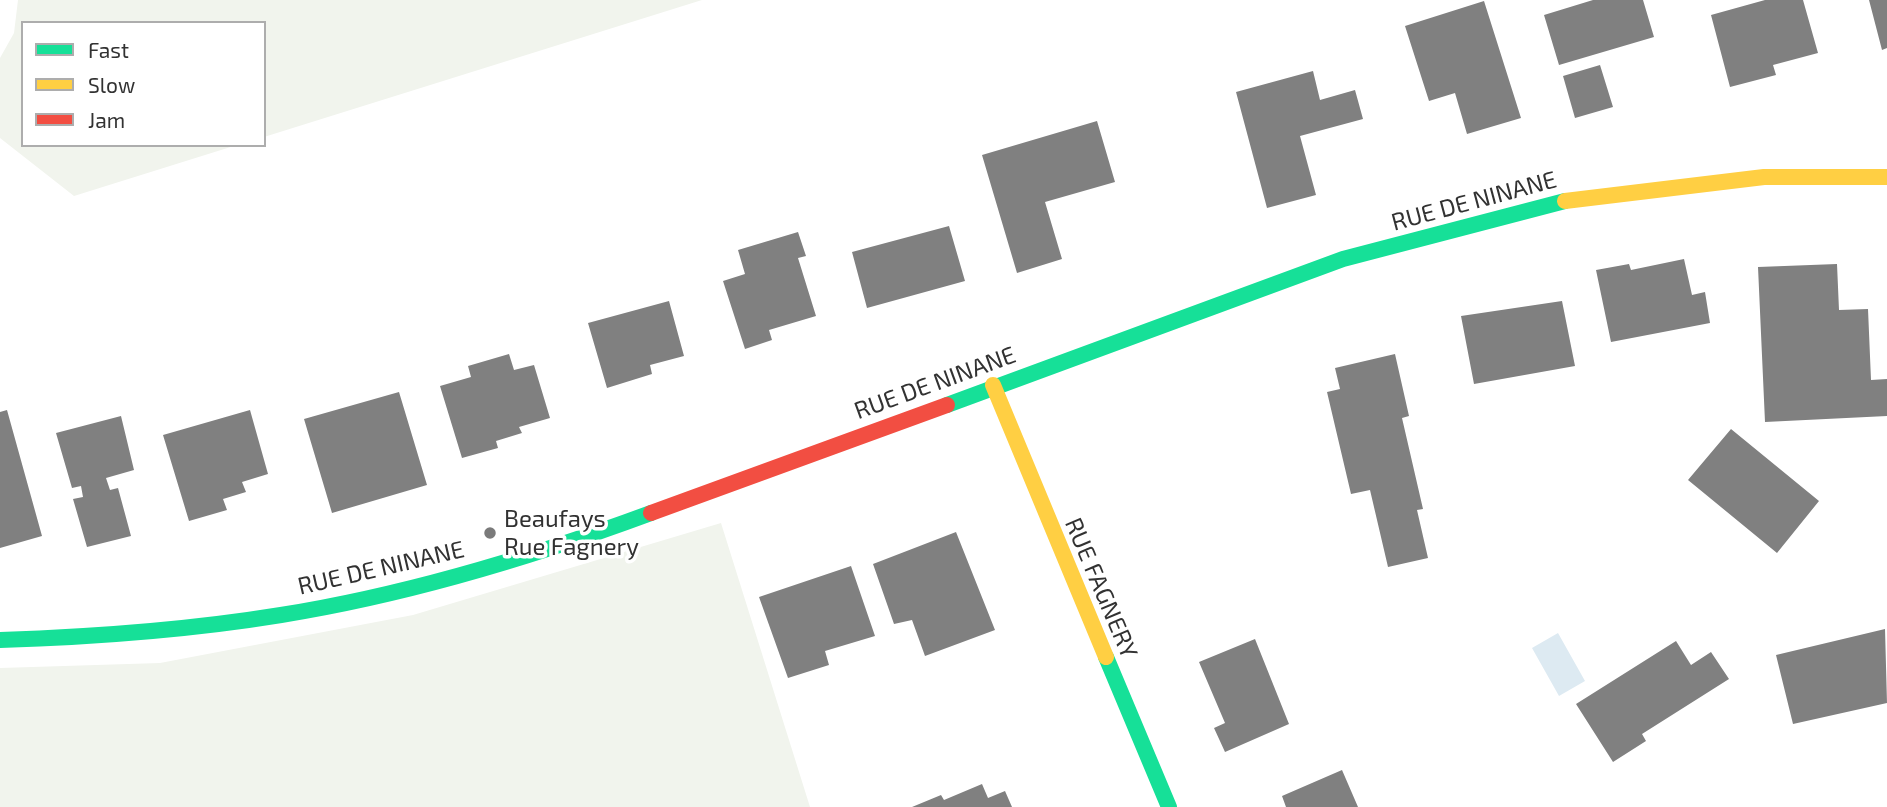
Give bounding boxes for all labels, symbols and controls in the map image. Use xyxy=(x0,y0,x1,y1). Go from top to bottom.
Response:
legend xyxy=(21,21,266,147)
text: Fast xyxy=(88,37,129,62)
text: Slow xyxy=(88,72,135,97)
text: Jam xyxy=(88,107,125,132)
street label: RUE DE NINANE xyxy=(1388,165,1560,237)
street label: RUE DE NINANE xyxy=(850,340,1020,426)
place label: Beaufays Rue Fagnery xyxy=(504,505,639,561)
street label: RUE FAGNERY xyxy=(1058,513,1144,663)
marker: Beaufays Rue Fagnery xyxy=(482,525,498,541)
street label: RUE DE NINANE xyxy=(295,535,467,601)

